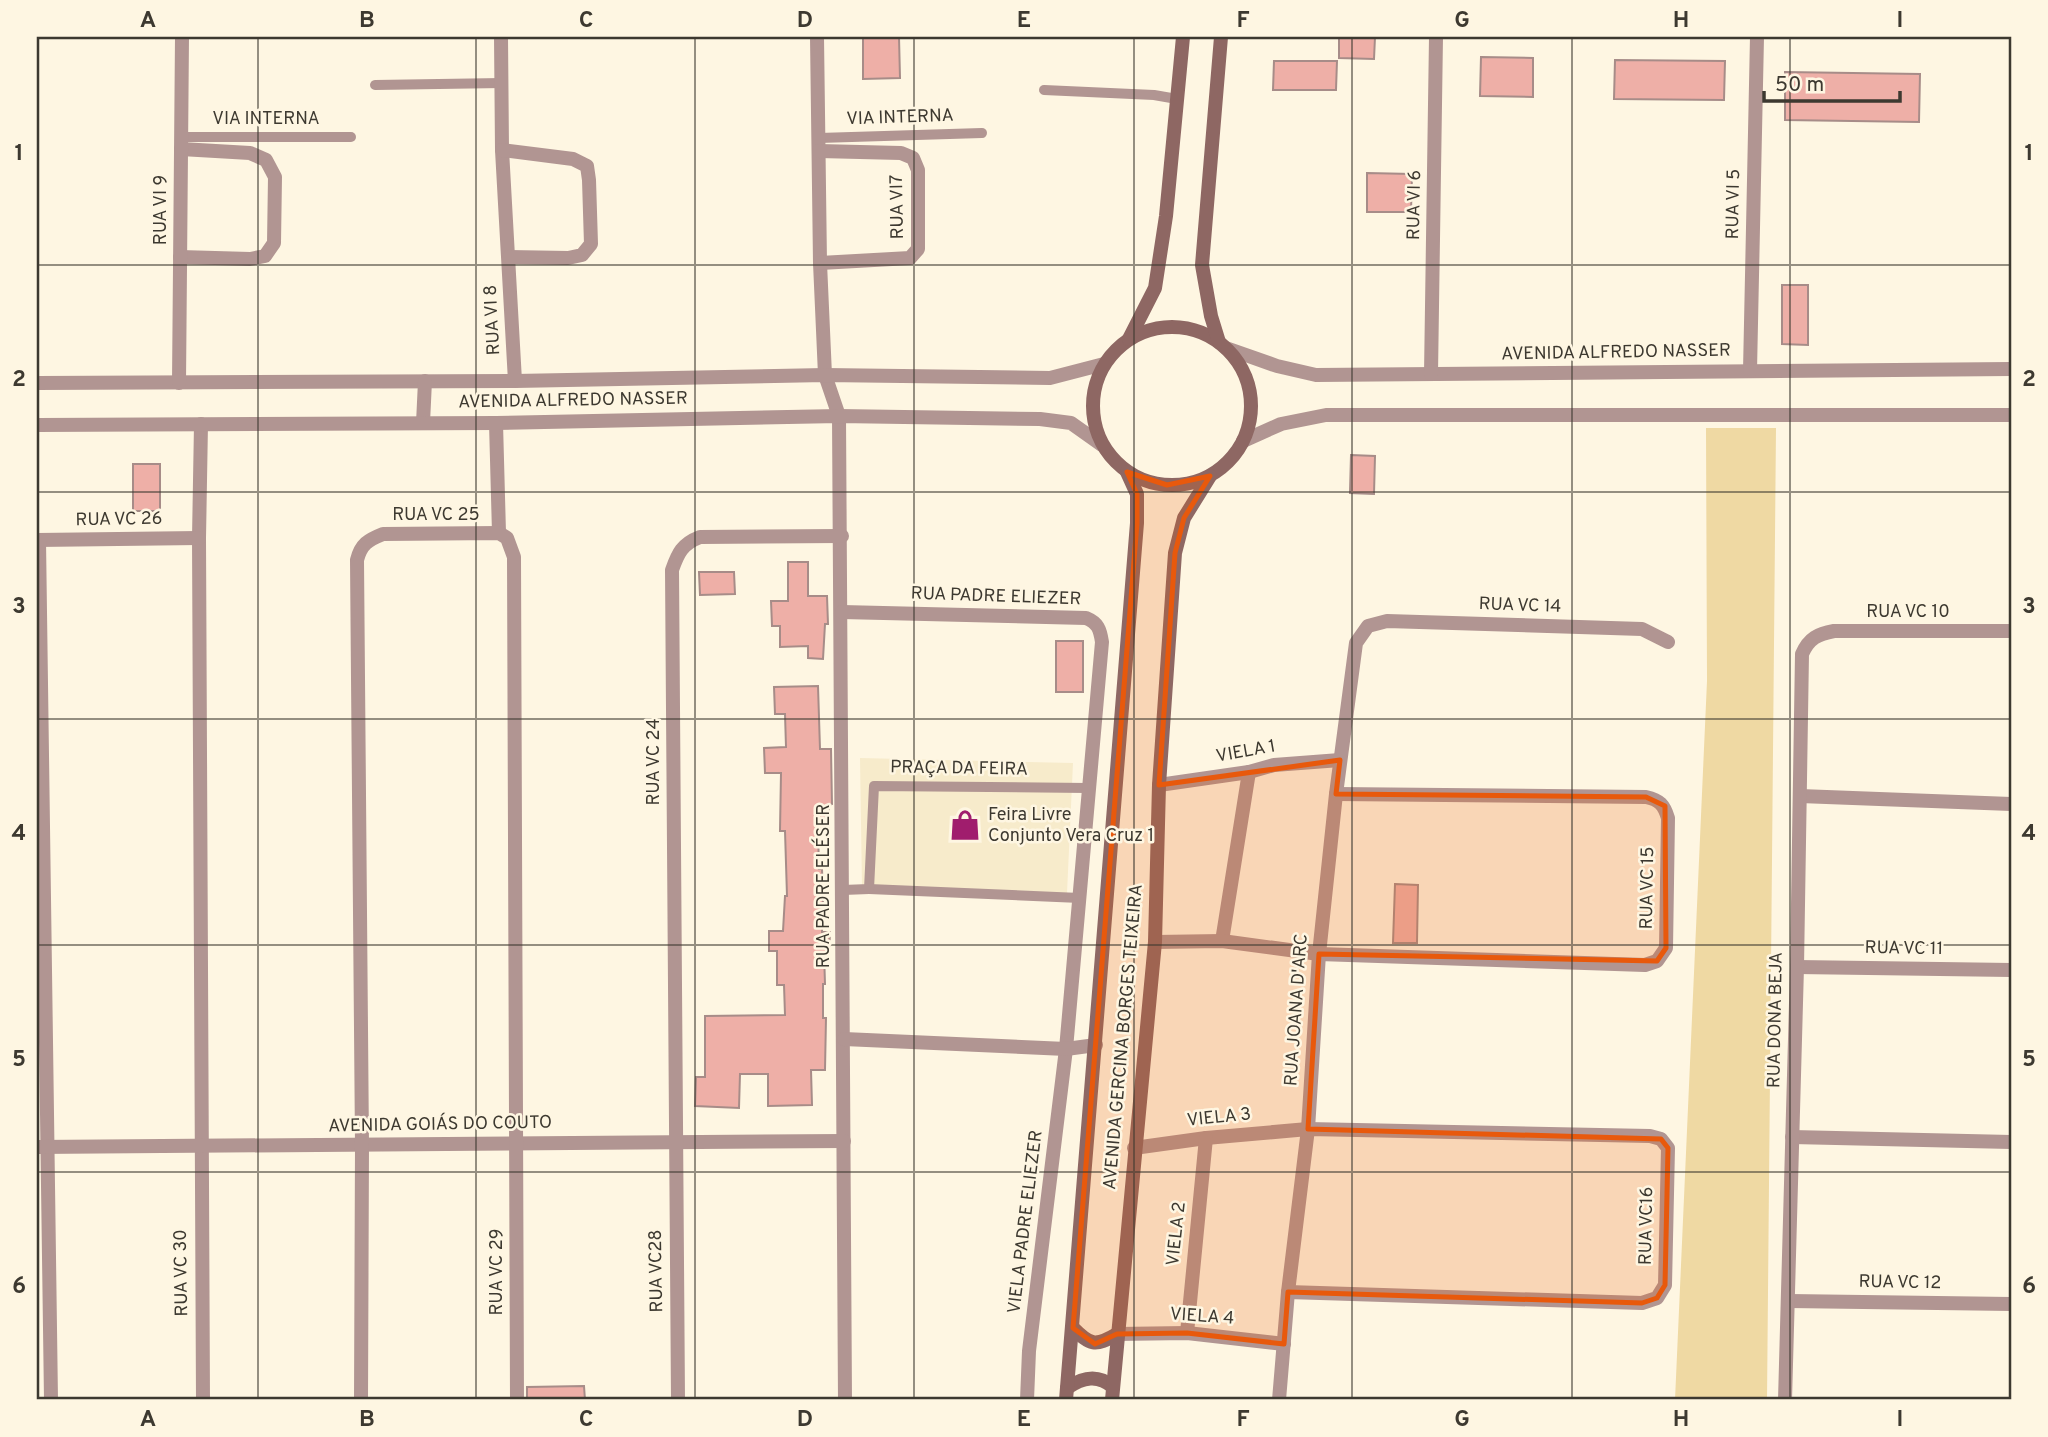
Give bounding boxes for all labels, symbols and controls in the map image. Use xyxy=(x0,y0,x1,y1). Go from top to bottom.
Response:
text: A xyxy=(140,7,156,36)
text: B xyxy=(359,7,375,36)
text: C xyxy=(579,7,593,36)
text: D xyxy=(797,7,813,36)
text: E xyxy=(1017,7,1031,36)
text: F xyxy=(1236,7,1250,36)
text: G xyxy=(1454,7,1470,36)
text: H xyxy=(1673,7,1689,36)
text: I xyxy=(1897,7,1903,36)
scale bar xyxy=(1764,60,1901,104)
text: 50 m xyxy=(1775,72,1824,99)
street label: VIA INTERNA xyxy=(846,105,954,131)
street label: VIA INTERNA xyxy=(212,108,320,131)
text: 1 xyxy=(14,140,24,169)
text: 1 xyxy=(2024,140,2034,169)
street label: RUA VI 5 xyxy=(1722,168,1746,240)
street label: RUA VI 6 xyxy=(1403,170,1427,240)
street label: RUA VI7 xyxy=(886,174,910,240)
street label: RUA VI 9 xyxy=(150,175,173,245)
street label: RUA VI 8 xyxy=(480,284,506,356)
street label: AVENIDA ALFREDO NASSER xyxy=(1501,339,1731,367)
text: 2 xyxy=(12,366,26,395)
text: 2 xyxy=(2022,366,2036,395)
street label: AVENIDA ALFREDO NASSER xyxy=(458,387,688,415)
street label: RUA VC 25 xyxy=(392,504,480,527)
street label: RUA VC 26 xyxy=(75,508,163,532)
street label: RUA PADRE ELIEZER xyxy=(910,583,1082,611)
text: 3 xyxy=(12,593,26,622)
street label: RUA VC 14 xyxy=(1478,593,1562,619)
text: 3 xyxy=(2022,593,2036,622)
street label: RUA VC 10 xyxy=(1866,601,1950,624)
street label: RUA VC 24 xyxy=(643,718,666,806)
street label: VIELA 1 xyxy=(1214,735,1278,769)
street label: PRAÇA DA FEIRA xyxy=(890,756,1028,782)
street label: RUA PADRE ELÉSER xyxy=(811,804,836,968)
place label: Feira Livre Conjunto Vera Cruz 1 xyxy=(988,804,1154,848)
shop icon: Feira Livre Conjunto Vera Cruz 1 xyxy=(948,808,982,842)
text: 4 xyxy=(12,820,26,849)
text: 4 xyxy=(2022,820,2036,849)
street label: RUA VC 15 xyxy=(1636,846,1660,930)
street label: AVENIDA GERCINA BORGES TEIXEIRA xyxy=(1099,883,1149,1191)
street label: RUA JOANA D'ARC xyxy=(1280,933,1314,1087)
street label: RUA VC 11 xyxy=(1864,937,1944,961)
street label: RUA DONA BEJA xyxy=(1763,952,1789,1088)
text: 5 xyxy=(12,1046,26,1075)
text: 5 xyxy=(2022,1046,2036,1075)
street label: VIELA 3 xyxy=(1186,1103,1252,1133)
street label: AVENIDA GOIÁS DO COUTO xyxy=(328,1110,552,1138)
street label: VIELA PADRE ELIEZER xyxy=(1003,1129,1049,1315)
street label: RUA VC16 xyxy=(1635,1187,1659,1265)
street label: VIELA 2 xyxy=(1162,1201,1192,1267)
street label: RUA VC 30 xyxy=(170,1229,194,1317)
street label: RUA VC 29 xyxy=(486,1229,509,1315)
street label: RUA VC28 xyxy=(645,1229,669,1313)
street label: RUA VC 12 xyxy=(1858,1271,1942,1295)
text: 6 xyxy=(12,1273,26,1302)
text: 6 xyxy=(2022,1273,2036,1302)
street label: VIELA 4 xyxy=(1169,1303,1235,1331)
text: A xyxy=(140,1406,156,1435)
text: B xyxy=(359,1406,375,1435)
text: C xyxy=(579,1406,593,1435)
text: D xyxy=(797,1406,813,1435)
text: E xyxy=(1017,1406,1031,1435)
text: F xyxy=(1236,1406,1250,1435)
text: G xyxy=(1454,1406,1470,1435)
text: H xyxy=(1673,1406,1689,1435)
text: I xyxy=(1897,1406,1903,1435)

